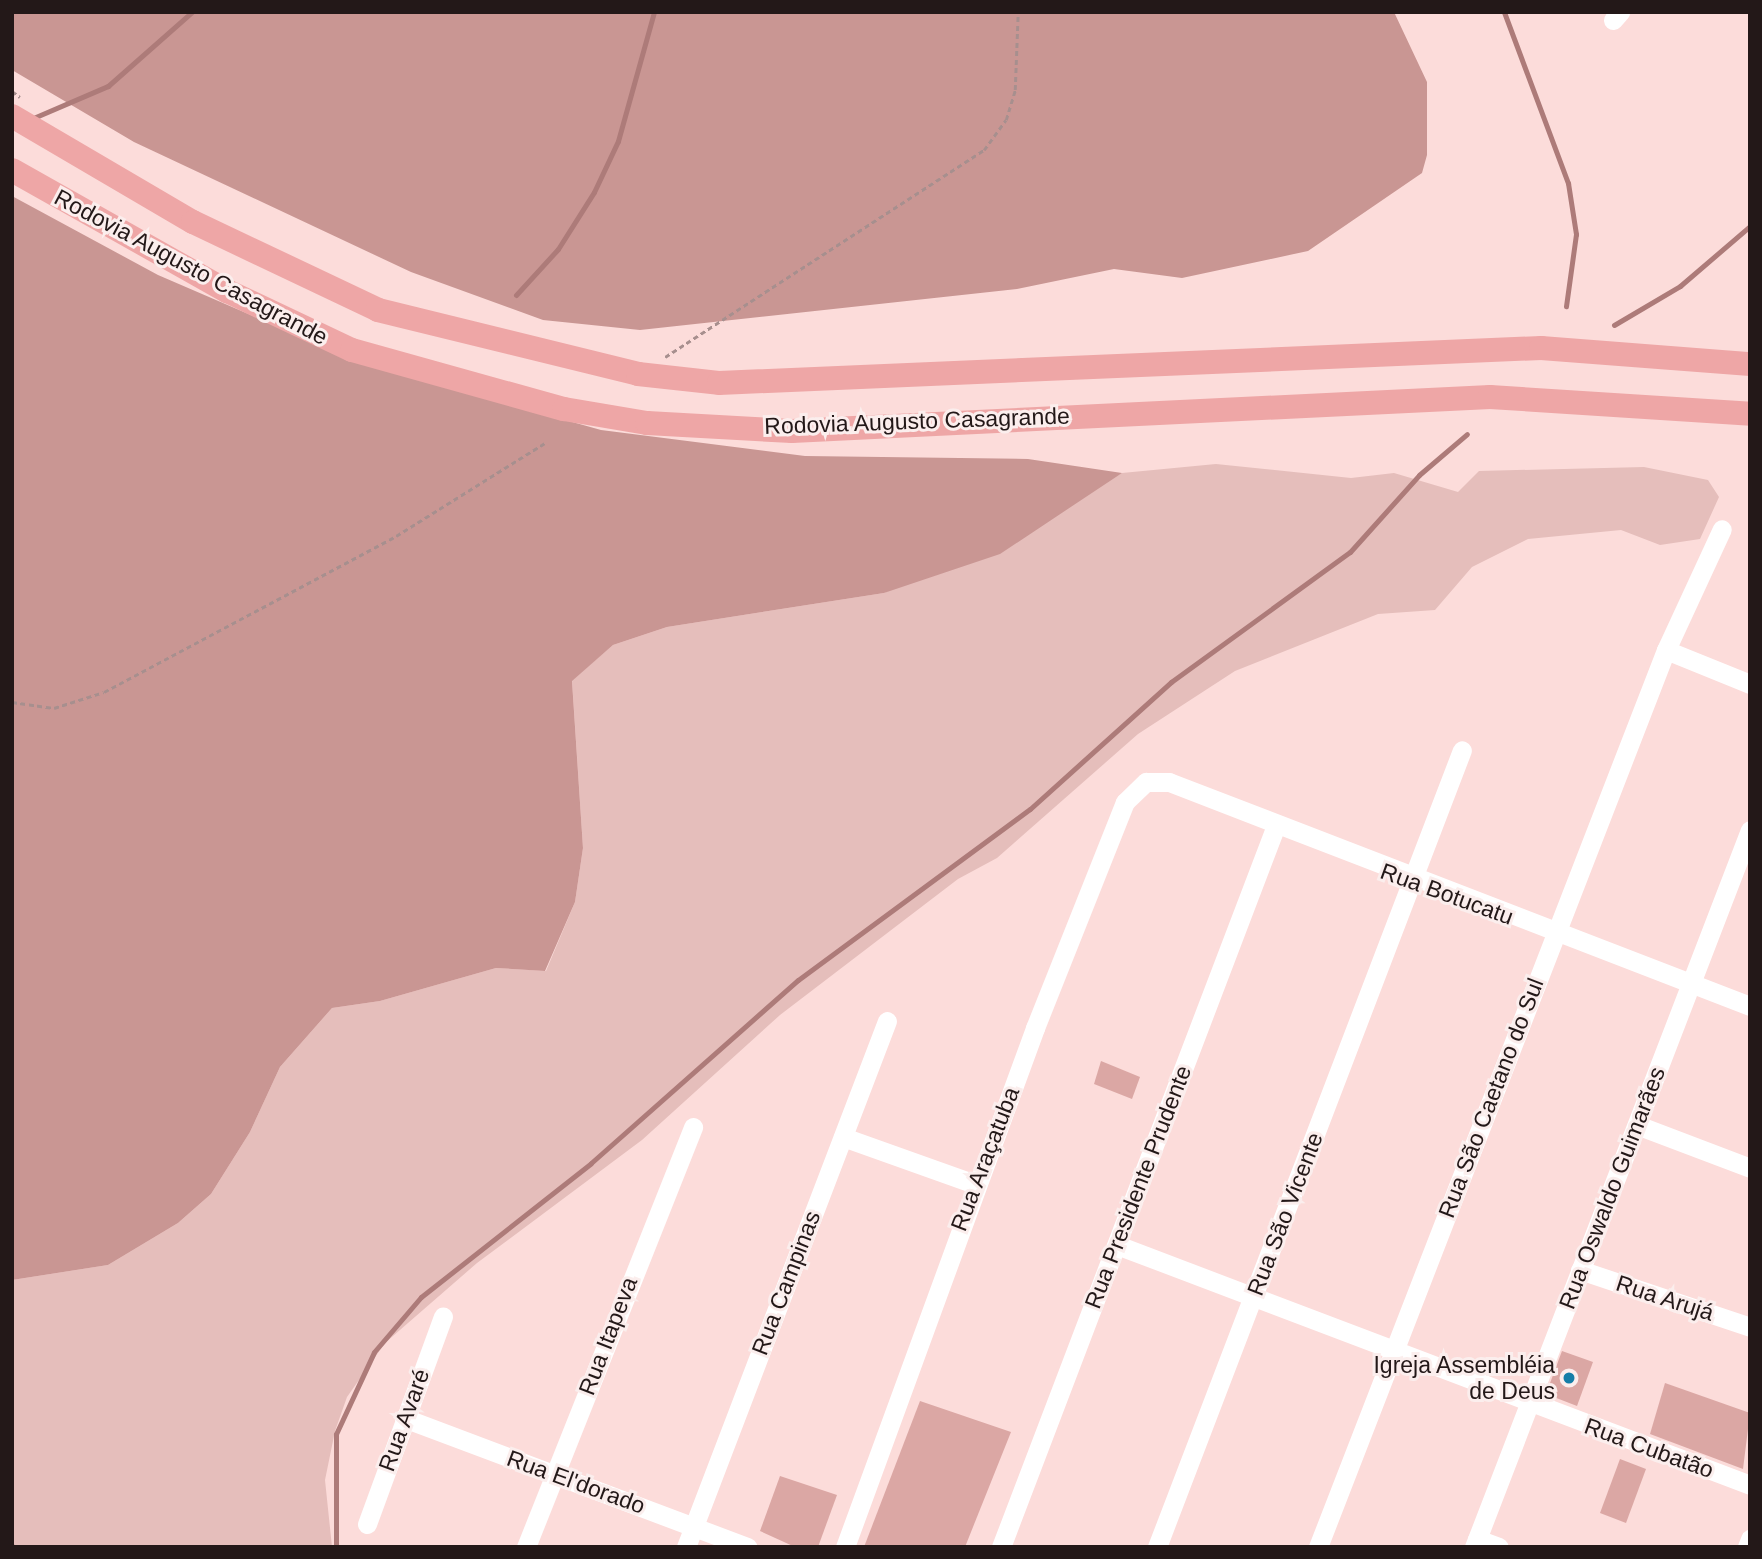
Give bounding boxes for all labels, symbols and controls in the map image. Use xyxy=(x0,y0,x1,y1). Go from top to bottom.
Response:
street label: Rodovia Augusto Casagrande xyxy=(49,183,333,351)
street label: Rodovia Augusto Casagrande xyxy=(763,402,1071,440)
street label: Rua Botucatu xyxy=(1377,857,1517,931)
street label: Rua São Caetano do Sul xyxy=(1433,974,1549,1222)
street label: Rua Presidente Prudente xyxy=(1079,1061,1197,1313)
street label: Rua Oswaldo Guimarães xyxy=(1553,1063,1671,1313)
street label: Rua Araçatuba xyxy=(945,1082,1025,1236)
street label: Rua São Vicente xyxy=(1241,1129,1329,1299)
street label: Rua Campinas xyxy=(746,1207,826,1359)
street label: Rua Arujá xyxy=(1612,1269,1718,1327)
street label: Rua Itapeva xyxy=(573,1273,643,1399)
place label: Igreja Assembléia de Deus xyxy=(1372,1351,1555,1405)
street label: Rua Avaré xyxy=(373,1364,435,1476)
marker: Igreja Assembléia de Deus xyxy=(1561,1370,1577,1386)
street label: Rua Cubatão xyxy=(1581,1412,1717,1484)
street label: Rua El'dorado xyxy=(503,1444,649,1520)

